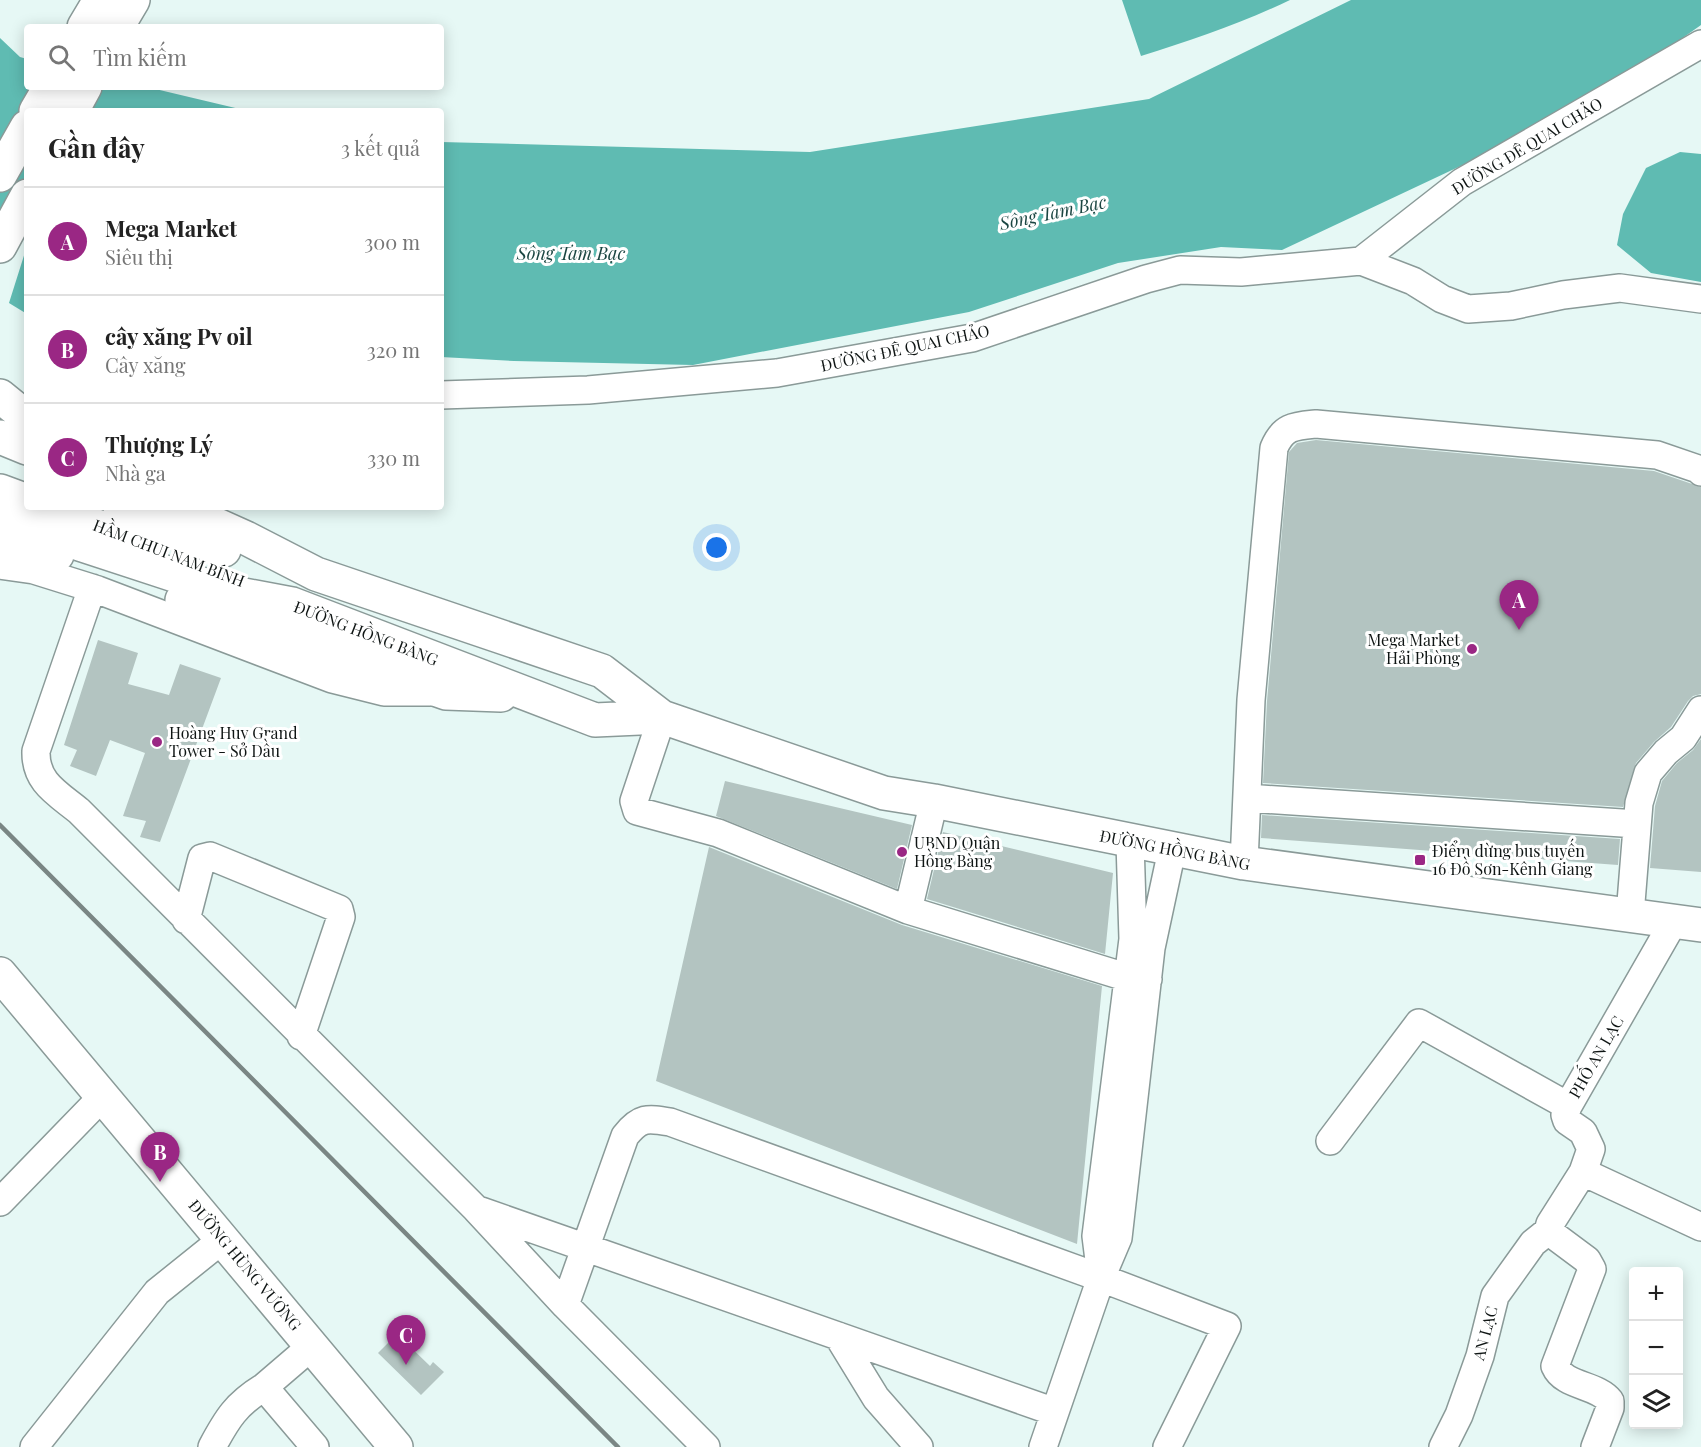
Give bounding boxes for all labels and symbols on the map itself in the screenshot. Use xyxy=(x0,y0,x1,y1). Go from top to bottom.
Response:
street label: ĐƯỜNG ĐÊ QUAI CHẢO xyxy=(1448,92,1606,199)
water label: Sông Tam Bạc xyxy=(996,189,1109,235)
water label: Sông Tam Bạc xyxy=(516,241,626,265)
street label: ĐƯỜNG ĐÊ QUAI CHẢO xyxy=(819,319,991,376)
street label: HẦM CHUI NAM BÍNH xyxy=(90,511,249,591)
your location xyxy=(702,533,731,562)
pin: A xyxy=(1500,580,1538,630)
street label: ĐƯỜNG HỒNG BÀNG xyxy=(291,592,443,670)
place label: Mega Market Hải Phòng xyxy=(1367,629,1461,668)
marker: Mega Market Hải Phòng xyxy=(1465,642,1479,656)
place label: Hoàng Huy Grand Tower - Sở Dầu xyxy=(169,722,297,761)
marker: Hoàng Huy Grand Tower - Sở Dầu xyxy=(150,735,164,749)
street label: ĐƯỜNG HỒNG BÀNG xyxy=(1098,821,1253,874)
place label: UBND Quận Hồng Bàng xyxy=(914,832,1001,871)
place label: Điểm dừng bus tuyến 16 Đồ Sơn-Kênh Giang xyxy=(1432,838,1593,879)
marker: UBND Quận Hồng Bàng xyxy=(895,845,909,859)
marker: Điểm dừng bus tuyến 16 Đồ Sơn-Kênh Giang xyxy=(1413,853,1427,867)
street label: PHỐ AN LẠC xyxy=(1560,1010,1628,1102)
pin: B xyxy=(140,1132,180,1182)
street label: ĐƯỜNG HÙNG VƯƠNG xyxy=(184,1195,306,1335)
street label: AN LẠC xyxy=(1467,1303,1502,1363)
pin: C xyxy=(386,1316,426,1365)

